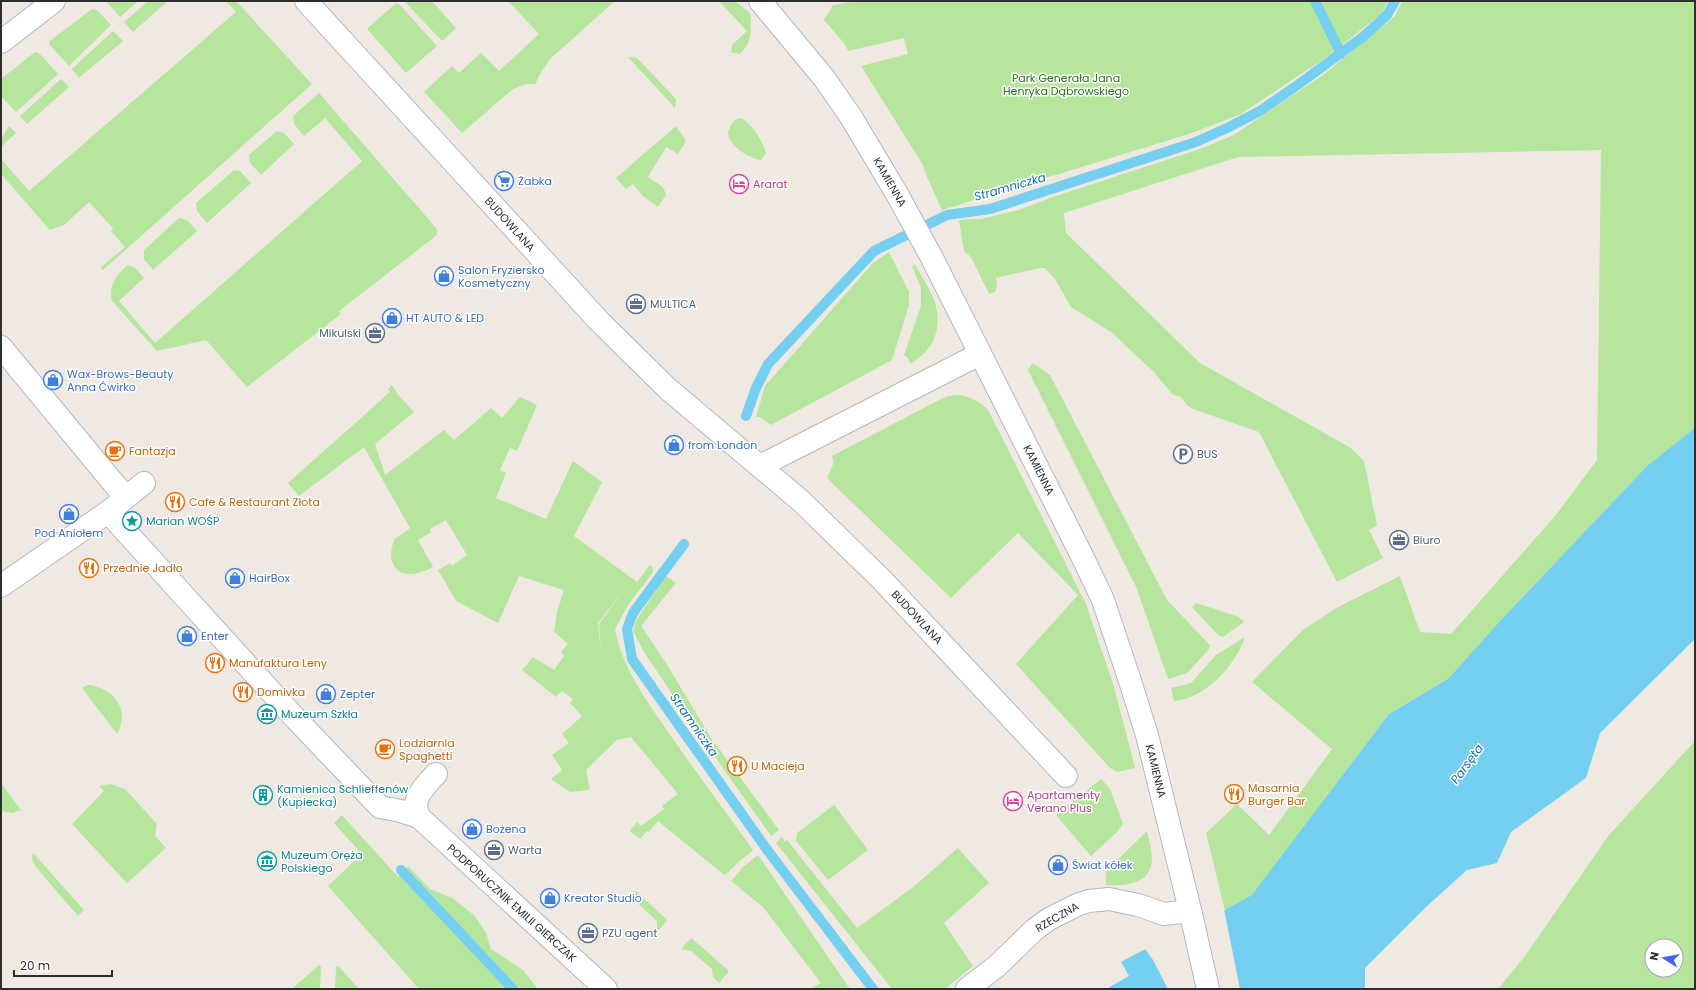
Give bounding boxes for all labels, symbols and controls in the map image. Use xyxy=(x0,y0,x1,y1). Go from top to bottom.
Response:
park label: Park Generała Jana Henryka Dąbrowskiego xyxy=(1003,70,1129,99)
street label: KAMIENNA xyxy=(869,154,911,210)
water label: Stramniczka xyxy=(972,168,1048,205)
supermarket icon: Żabka xyxy=(493,170,515,192)
place label: Żabka xyxy=(518,173,552,189)
hotel icon: Ararat xyxy=(728,173,750,195)
place label: Ararat xyxy=(753,176,788,192)
street label: BUDOWLANA xyxy=(481,193,539,255)
place label: Salon Fryziersko Kosmetyczny xyxy=(458,262,545,291)
shop icon: Salon Fryziersko Kosmetyczny xyxy=(433,265,455,287)
office icon: MULTICA xyxy=(625,293,647,315)
place label: MULTICA xyxy=(650,296,697,312)
shop icon: HT AUTO & LED xyxy=(381,307,403,329)
place label: HT AUTO & LED xyxy=(406,310,484,326)
office icon: Mikulski xyxy=(364,322,386,344)
place label: Mikulski xyxy=(319,325,361,341)
place label: Wax-Brows-Beauty Anna Ćwirko xyxy=(67,366,174,395)
shop icon: Wax-Brows-Beauty Anna Ćwirko xyxy=(42,369,64,391)
shop icon: from London xyxy=(663,434,685,456)
place label: from London xyxy=(688,437,757,453)
cafe icon: Fantazja xyxy=(104,440,126,462)
street label: KAMIENNA xyxy=(1019,442,1059,499)
place label: Fantazja xyxy=(129,443,176,459)
parking icon: BUS xyxy=(1172,443,1194,465)
place label: BUS xyxy=(1197,446,1218,462)
restaurant icon: Cafe & Restaurant Złota xyxy=(164,491,186,513)
place label: Cafe & Restaurant Złota xyxy=(189,494,320,510)
shop icon: Pod Aniołem xyxy=(58,503,80,525)
place icon: Marian WOŚP xyxy=(121,510,143,532)
place label: Marian WOŚP xyxy=(146,513,219,529)
place label: Pod Aniołem xyxy=(35,525,103,541)
office icon: Biuro xyxy=(1388,529,1410,551)
place label: Biuro xyxy=(1413,532,1441,548)
restaurant icon: Przednie Jadło xyxy=(78,557,100,579)
place label: Przednie Jadło xyxy=(103,560,183,576)
shop icon: HairBox xyxy=(224,567,246,589)
place label: HairBox xyxy=(249,570,291,586)
street label: BUDOWLANA xyxy=(888,586,947,648)
shop icon: Enter xyxy=(176,625,198,647)
place label: Enter xyxy=(201,628,229,644)
restaurant icon: Manufaktura Leny xyxy=(204,652,226,674)
place label: Manufaktura Leny xyxy=(229,655,328,671)
restaurant icon: Domivka xyxy=(232,681,254,703)
shop icon: Zepter xyxy=(315,683,337,705)
place label: Domivka xyxy=(257,684,305,700)
place label: Zepter xyxy=(340,686,375,702)
water label: Stramniczka xyxy=(666,690,723,760)
museum icon: Muzeum Szkła xyxy=(256,703,278,725)
place label: Muzeum Szkła xyxy=(281,706,358,722)
place label: Lodziarnia Spaghetti xyxy=(399,735,455,764)
cafe icon: Lodziarnia Spaghetti xyxy=(374,738,396,760)
water label: Parsęta xyxy=(1446,740,1487,787)
street label: KAMIENNA xyxy=(1142,743,1171,800)
restaurant icon: U Macieja xyxy=(726,755,748,777)
place label: U Macieja xyxy=(751,758,805,774)
place label: Masarnia Burger Bar xyxy=(1248,780,1305,809)
place label: Kamienica Schlieffenów (Kupiecka) xyxy=(277,781,408,810)
restaurant icon: Masarnia Burger Bar xyxy=(1223,783,1245,805)
building icon: Kamienica Schlieffenów (Kupiecka) xyxy=(252,784,274,806)
place label: Apartamenty Verano Plus xyxy=(1027,787,1101,816)
hotel icon: Apartamenty Verano Plus xyxy=(1002,790,1024,812)
shop icon: Bożena xyxy=(461,818,483,840)
place label: Bożena xyxy=(486,821,526,837)
office icon: Warta xyxy=(483,839,505,861)
street label: PODPORUCZNIK EMILII GIERCZAK xyxy=(444,840,581,966)
place label: Warta xyxy=(508,842,542,858)
place label: Muzeum Oręża Polskiego xyxy=(281,847,363,876)
museum icon: Muzeum Oręża Polskiego xyxy=(256,850,278,872)
shop icon: Świat kółek xyxy=(1047,854,1069,876)
place label: Świat kółek xyxy=(1072,857,1133,873)
shop icon: Kreator Studio xyxy=(539,887,561,909)
place label: Kreator Studio xyxy=(564,890,642,906)
street label: RZECZNA xyxy=(1032,898,1082,936)
office icon: PZU agent xyxy=(577,922,599,944)
place label: PZU agent xyxy=(602,925,657,941)
north arrow xyxy=(1644,938,1684,978)
text: N xyxy=(1646,951,1663,962)
scale bar xyxy=(14,952,112,978)
text: 20 m xyxy=(20,957,50,974)

